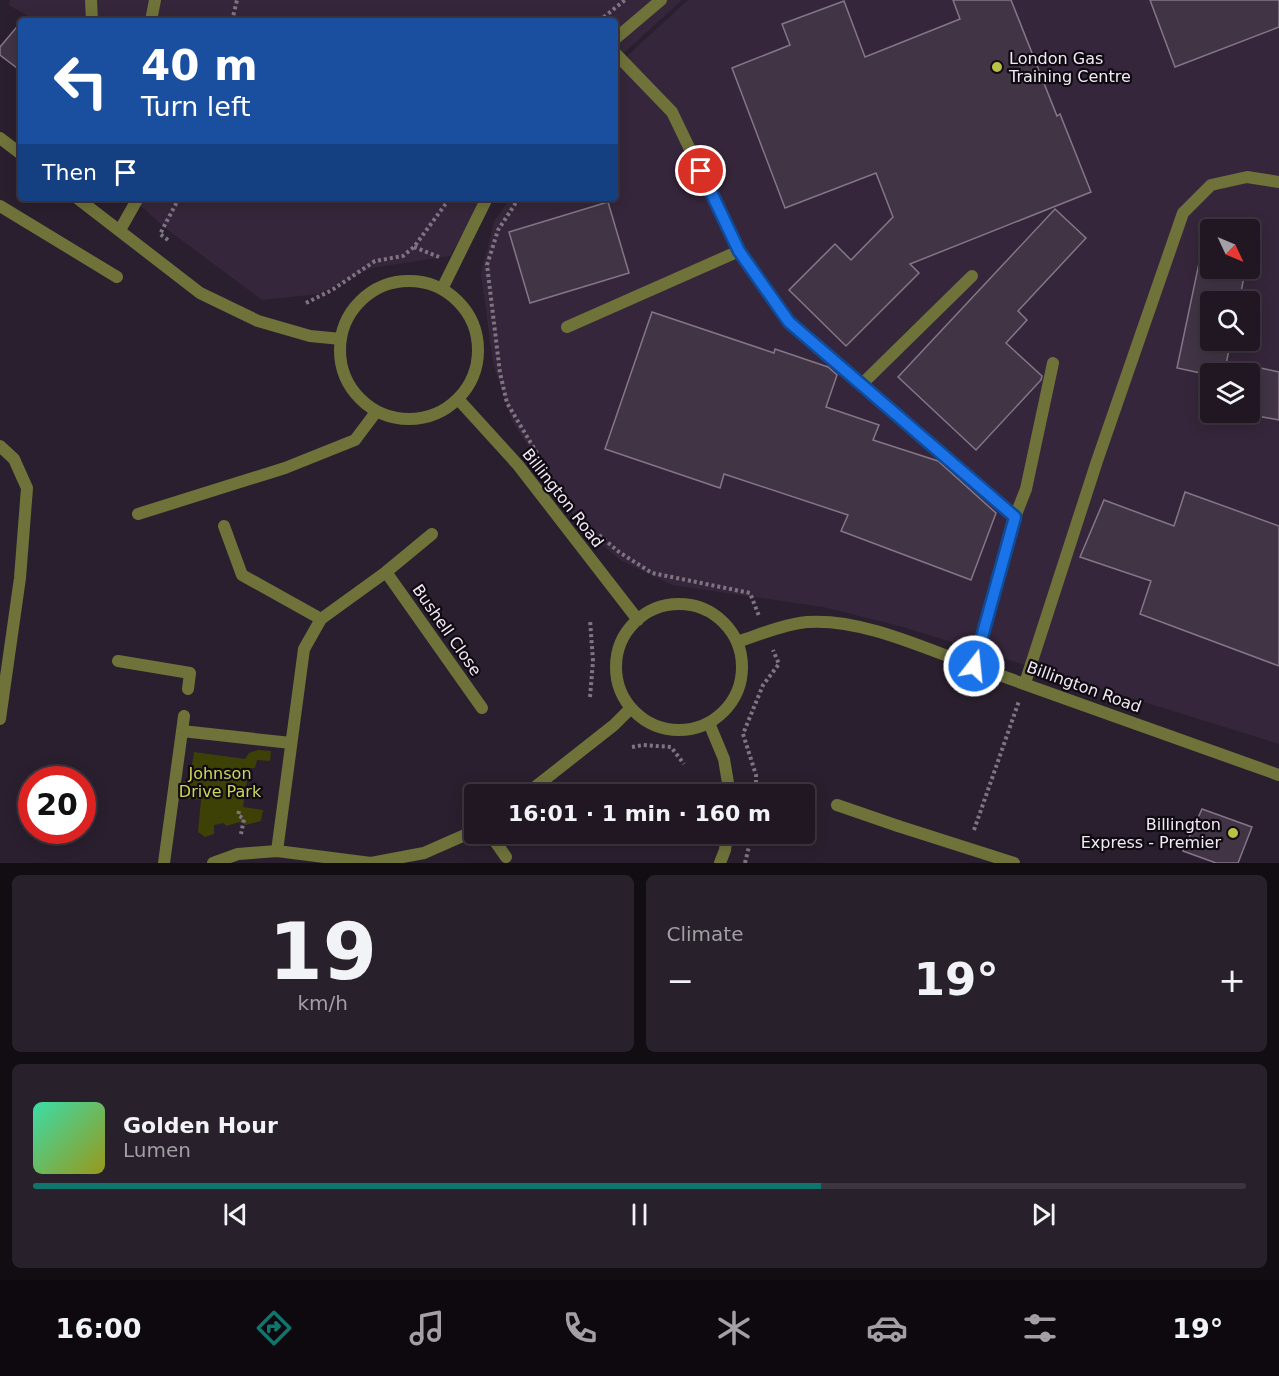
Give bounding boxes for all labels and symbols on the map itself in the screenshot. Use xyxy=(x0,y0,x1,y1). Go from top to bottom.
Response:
place label: London Gas Training Centre xyxy=(1008,49,1131,86)
marker: London Gas Training Centre xyxy=(990,60,1004,74)
pin xyxy=(675,145,726,196)
north arrow xyxy=(1200,219,1260,279)
street label: Billington Road xyxy=(518,445,608,551)
street label: Bushell Close xyxy=(409,581,485,679)
position arrow xyxy=(942,634,1006,698)
street label: Billington Road xyxy=(1024,657,1144,717)
park label: Johnson Drive Park xyxy=(179,764,262,801)
speed limit sign: 20 xyxy=(18,766,96,844)
place label: Billington Express - Premier xyxy=(1081,815,1221,852)
marker: Billington Express - Premier xyxy=(1226,826,1240,840)

